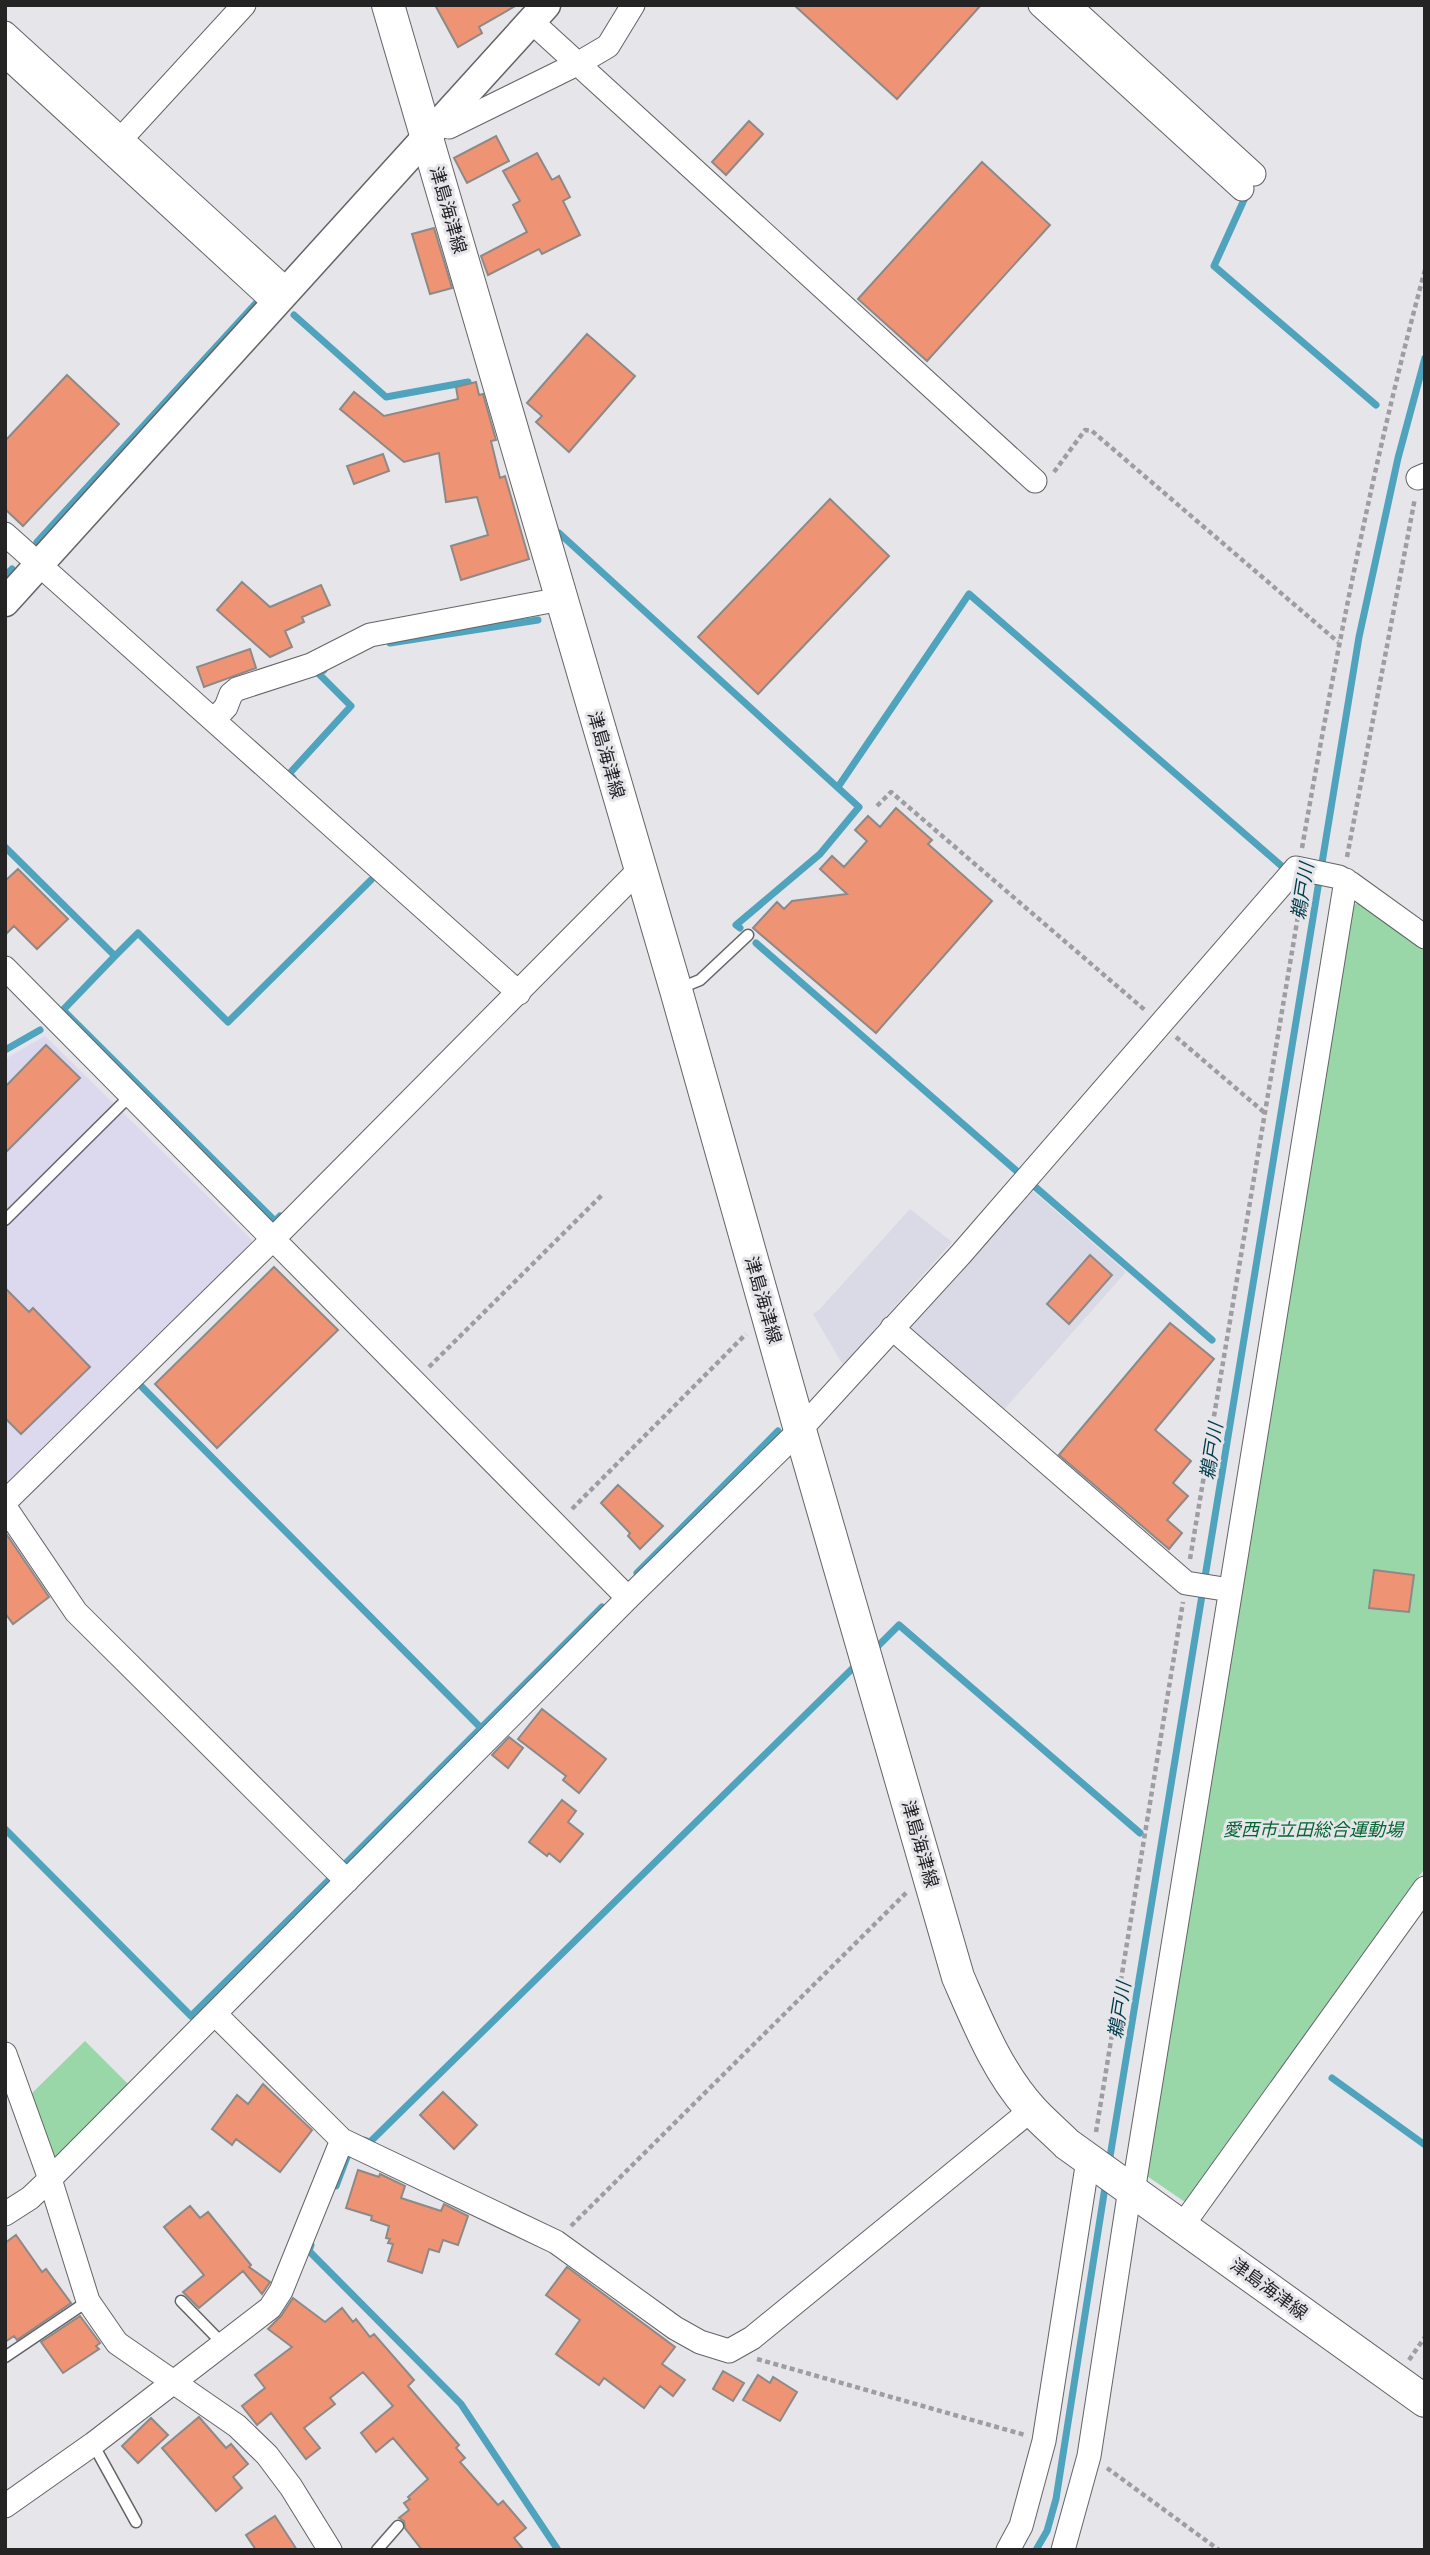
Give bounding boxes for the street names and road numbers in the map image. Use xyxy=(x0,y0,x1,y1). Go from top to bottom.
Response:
street label: 津島海津線 xyxy=(425,163,472,256)
street label: 津島海津線 xyxy=(583,708,630,801)
street label: 津島海津線 xyxy=(740,1253,787,1346)
street label: 津島海津線 xyxy=(897,1797,944,1890)
street label: 津島海津線 xyxy=(1226,2253,1312,2324)

